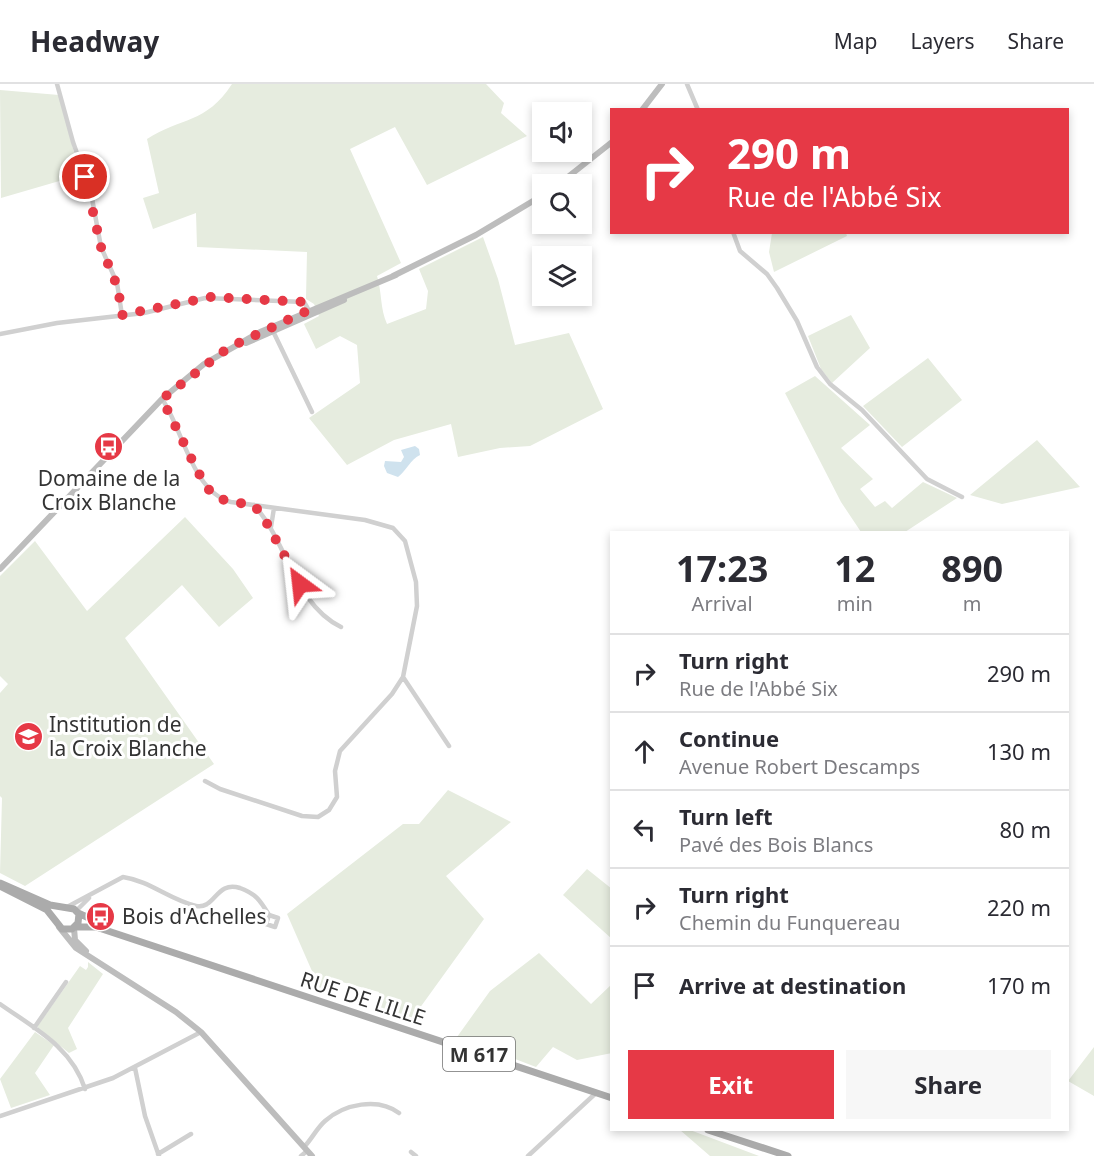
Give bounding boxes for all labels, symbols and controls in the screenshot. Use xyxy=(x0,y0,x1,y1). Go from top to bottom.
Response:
text: Headway xyxy=(30,22,159,60)
text: Map xyxy=(834,27,878,55)
text: Layers xyxy=(911,27,975,55)
text: Share xyxy=(1008,27,1064,55)
map controls xyxy=(532,102,592,306)
button: sound xyxy=(532,102,592,162)
text: 290 m xyxy=(727,124,851,181)
icon: right xyxy=(628,132,706,210)
pin xyxy=(59,151,110,202)
icon: arrive xyxy=(68,160,101,193)
button: search xyxy=(532,174,592,234)
text: Rue de l'Abbé Six xyxy=(727,178,942,215)
button: layers xyxy=(532,246,592,306)
bus stop icon: Domaine de la Croix Blanche xyxy=(93,431,125,463)
place label: Domaine de la Croix Blanche xyxy=(38,464,180,516)
text: 17:23 xyxy=(676,544,768,593)
text: 12 xyxy=(834,544,875,593)
text: 890 xyxy=(941,544,1003,593)
position arrow xyxy=(268,552,332,616)
text: Arrival xyxy=(692,590,753,617)
text: min xyxy=(837,590,873,617)
text: m xyxy=(963,590,982,617)
text: Turn right xyxy=(679,645,789,675)
icon: right xyxy=(628,657,661,690)
text: 290 m xyxy=(987,658,1051,688)
text: Rue de l'Abbé Six xyxy=(679,675,838,702)
place label: Institution de la Croix Blanche xyxy=(49,710,207,762)
school or university icon: Institution de la Croix Blanche xyxy=(12,720,44,752)
text: Continue xyxy=(679,723,779,753)
icon: ahead xyxy=(628,735,661,768)
text: 130 m xyxy=(987,736,1051,766)
text: Avenue Robert Descamps xyxy=(679,753,920,780)
text: Turn left xyxy=(679,801,773,831)
icon: left xyxy=(628,813,661,846)
text: 80 m xyxy=(1000,814,1051,844)
text: Pavé des Bois Blancs xyxy=(679,831,873,858)
text: Turn right xyxy=(679,879,789,909)
icon: right xyxy=(628,891,661,924)
text: 220 m xyxy=(987,892,1051,922)
bus stop icon: Bois d'Achelles xyxy=(85,900,117,932)
place label: Bois d'Achelles xyxy=(122,902,267,930)
text: Chemin du Funquereau xyxy=(679,909,900,936)
street label: RUE DE LILLE xyxy=(297,965,429,1031)
icon: arrive xyxy=(628,969,661,1002)
text: Arrive at destination xyxy=(679,970,906,1000)
text: 170 m xyxy=(987,970,1051,1000)
road number: M 617 xyxy=(443,1037,515,1071)
button: Exit xyxy=(628,1050,834,1119)
button: Share xyxy=(846,1050,1051,1119)

